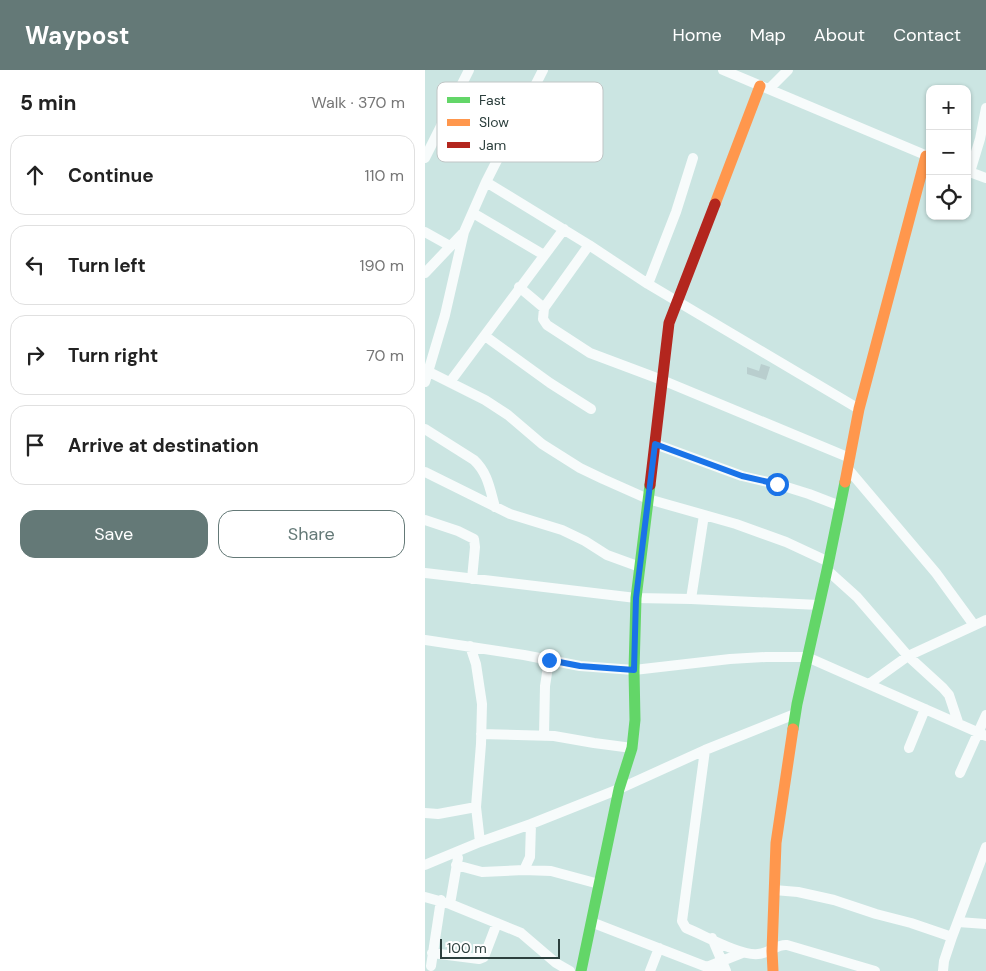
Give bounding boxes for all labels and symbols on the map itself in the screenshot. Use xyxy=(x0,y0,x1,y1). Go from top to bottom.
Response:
legend xyxy=(437,82,603,162)
text: Fast xyxy=(479,91,506,109)
text: Slow xyxy=(479,113,509,131)
text: Jam xyxy=(479,136,506,154)
route start xyxy=(766,473,789,496)
route end xyxy=(538,649,561,672)
scale bar xyxy=(440,936,560,959)

